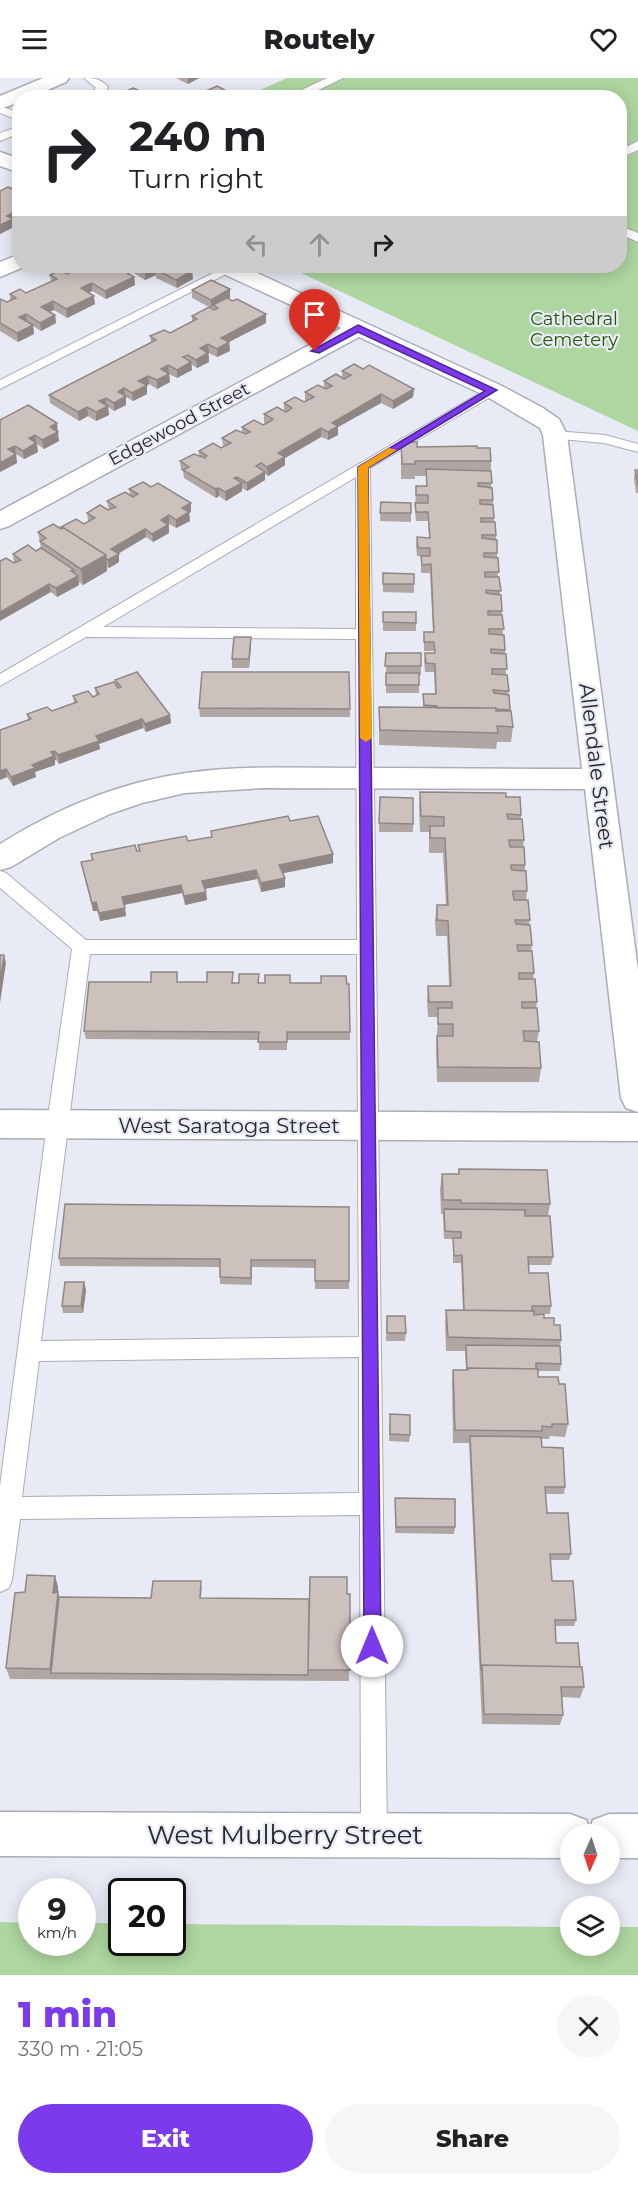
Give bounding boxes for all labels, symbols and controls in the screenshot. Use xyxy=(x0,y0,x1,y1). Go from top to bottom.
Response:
icon: menu xyxy=(18,23,51,56)
text: Routely xyxy=(264,23,374,56)
icon: heart xyxy=(587,23,620,56)
text: 240 m xyxy=(129,110,267,162)
icon: right xyxy=(30,114,108,192)
text: Turn right xyxy=(129,162,264,195)
icon: left xyxy=(240,228,273,261)
icon: ahead xyxy=(303,228,336,261)
icon: right xyxy=(366,228,399,261)
pin xyxy=(289,289,340,351)
icon: arrive xyxy=(298,298,331,331)
park label: Cathedral Cemetery xyxy=(530,308,618,351)
street label: Edgewood Street xyxy=(105,378,253,470)
street label: Allendale Street xyxy=(574,682,620,850)
street label: West Saratoga Street xyxy=(118,1113,340,1138)
position arrow xyxy=(340,1614,404,1678)
street label: West Mulberry Street xyxy=(147,1819,423,1851)
north arrow xyxy=(560,1824,620,1884)
map controls xyxy=(560,1824,620,1956)
speed limit sign: 20 xyxy=(108,1878,186,1956)
text: 9 xyxy=(47,1891,67,1928)
button: layers xyxy=(560,1896,620,1956)
text: km/h xyxy=(37,1923,77,1942)
text: 1 min xyxy=(18,1992,117,2036)
button: close xyxy=(557,1995,620,2058)
text: 330 m · 21:05 xyxy=(18,2037,143,2061)
button: Exit xyxy=(18,2104,313,2173)
button: Share xyxy=(325,2104,620,2173)

